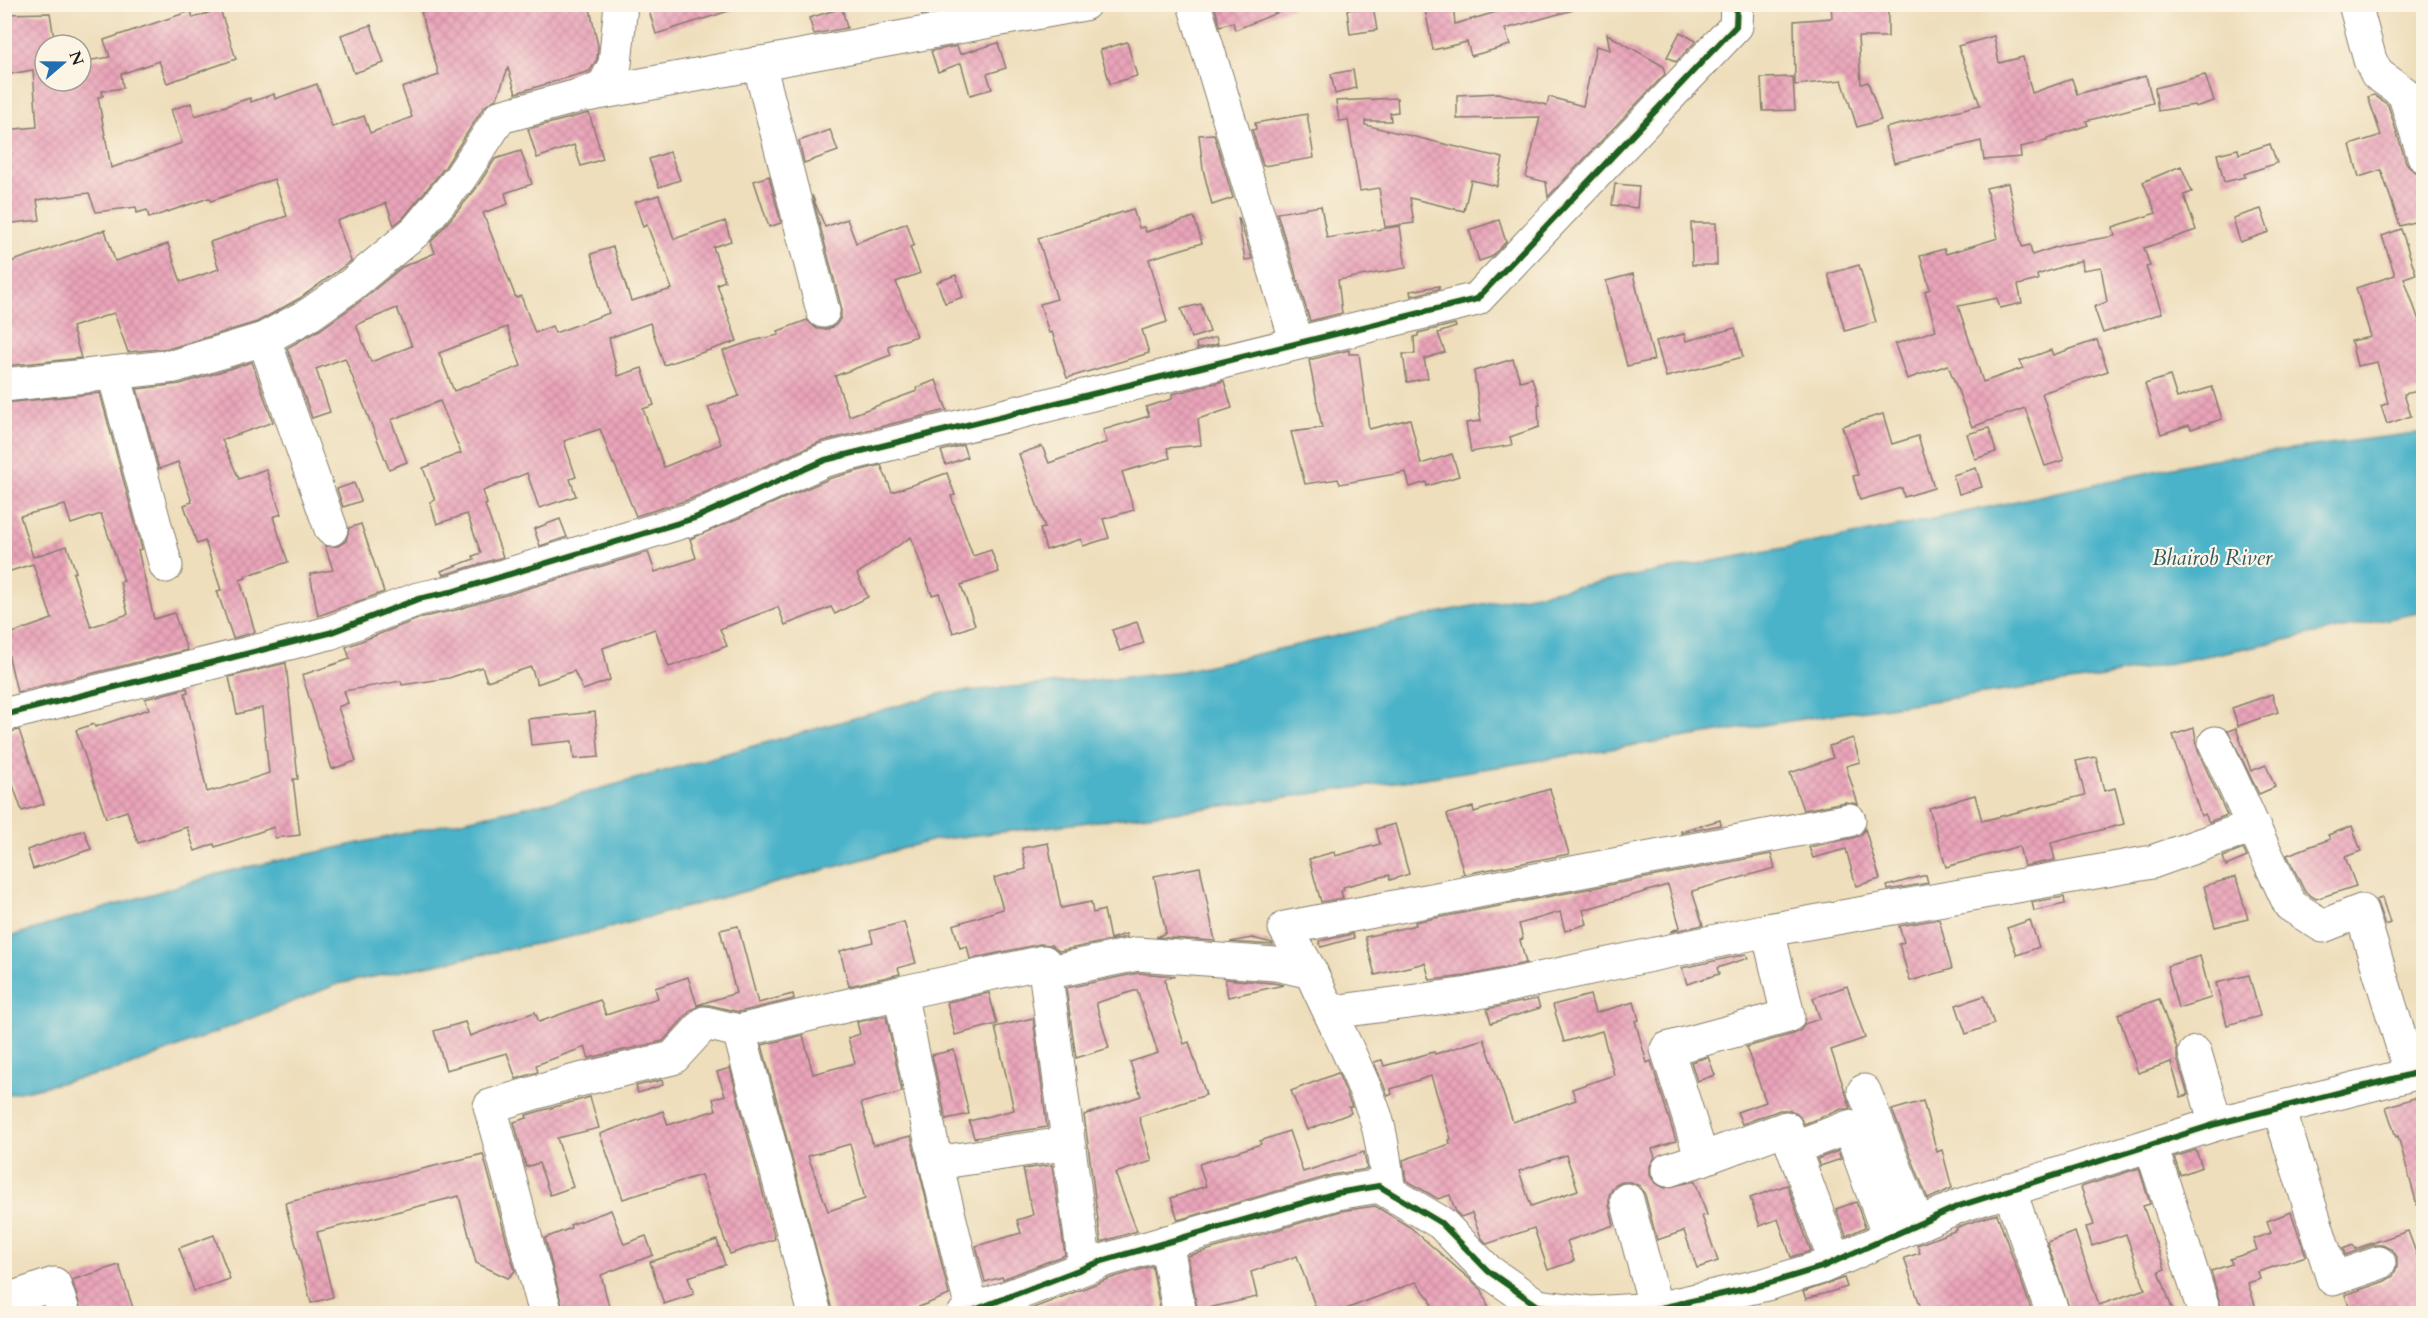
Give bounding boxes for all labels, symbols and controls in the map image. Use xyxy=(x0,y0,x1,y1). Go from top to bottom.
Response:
north arrow xyxy=(33,33,93,93)
text: N xyxy=(63,48,89,69)
water label: Bhairob River xyxy=(2152,543,2273,573)

